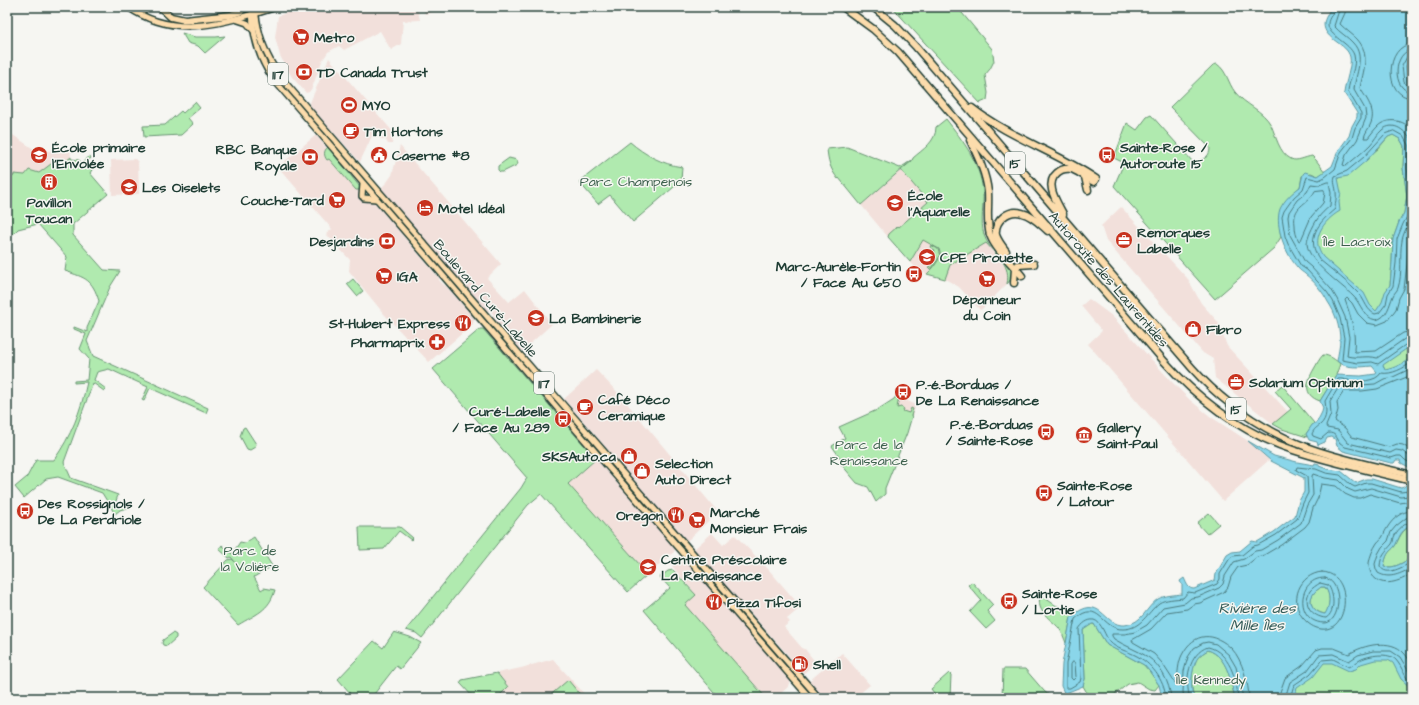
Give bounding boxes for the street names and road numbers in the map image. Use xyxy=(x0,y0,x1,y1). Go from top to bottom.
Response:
road number: 117 xyxy=(268,63,288,85)
road number: 15 xyxy=(1005,152,1025,174)
street label: Autoroute des Laurentides xyxy=(1044,207,1173,352)
street label: Boulevard Curé-Labelle xyxy=(428,235,542,362)
road number: 117 xyxy=(534,372,554,394)
road number: 15 xyxy=(1226,398,1246,420)

